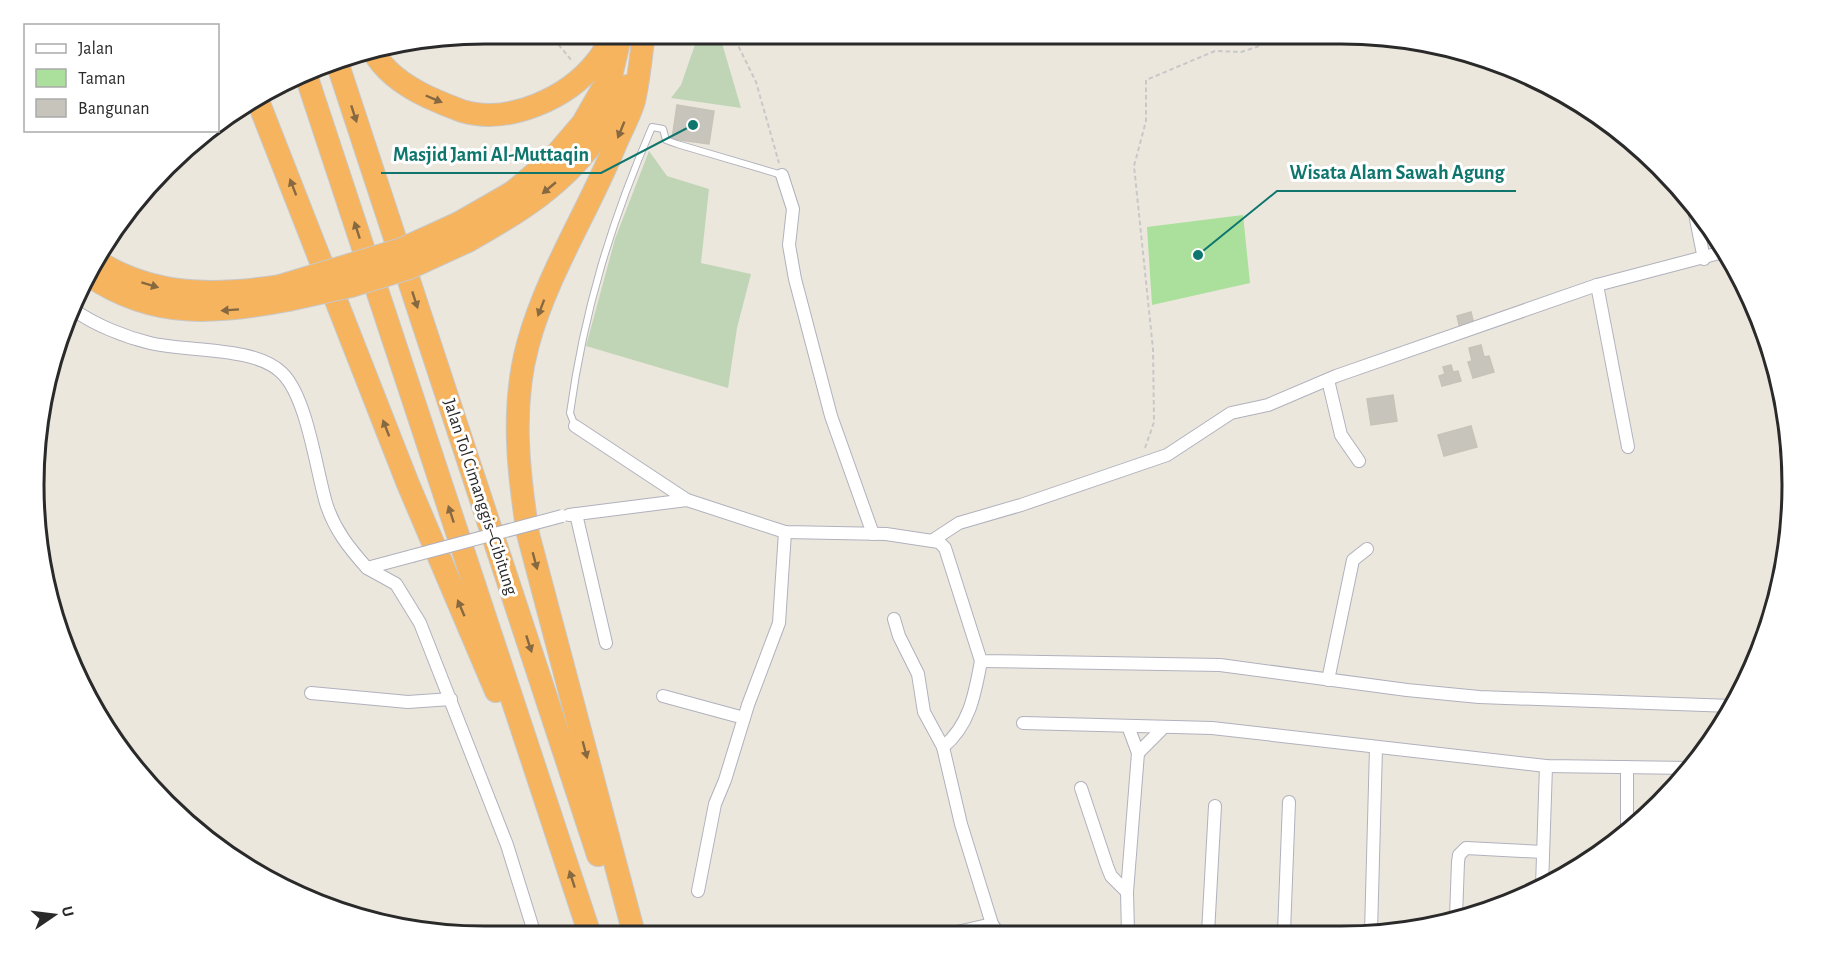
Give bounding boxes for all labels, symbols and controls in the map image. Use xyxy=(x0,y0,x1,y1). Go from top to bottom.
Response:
legend xyxy=(24,24,219,132)
text: Jalan xyxy=(78,40,113,58)
text: Taman xyxy=(78,70,126,88)
one-way arrow xyxy=(425,95,443,104)
text: Bangunan xyxy=(78,100,150,118)
one-way arrow xyxy=(350,105,359,123)
one-way arrow xyxy=(616,122,626,140)
callout: Masjid Jami Al-Muttaqin xyxy=(381,135,601,173)
text: Masjid Jami Al-Muttaqin xyxy=(393,145,589,165)
callout: Wisata Alam Sawah Agung xyxy=(1277,153,1516,191)
text: Wisata Alam Sawah Agung xyxy=(1289,163,1506,183)
one-way arrow xyxy=(288,178,298,196)
one-way arrow xyxy=(541,181,557,194)
one-way arrow xyxy=(352,221,361,239)
one-way arrow xyxy=(141,281,159,290)
one-way arrow xyxy=(411,291,421,309)
one-way arrow xyxy=(536,299,546,317)
one-way arrow xyxy=(221,305,240,314)
street label: Jalan Tol Cimanggis–Cibitung xyxy=(440,397,520,597)
one-way arrow xyxy=(381,419,390,437)
one-way arrow xyxy=(446,505,456,523)
one-way arrow xyxy=(531,552,540,570)
one-way arrow xyxy=(456,599,466,617)
one-way arrow xyxy=(525,635,534,653)
one-way arrow xyxy=(581,741,590,759)
one-way arrow xyxy=(567,870,576,888)
north arrow xyxy=(24,885,84,945)
text: U xyxy=(59,905,77,919)

